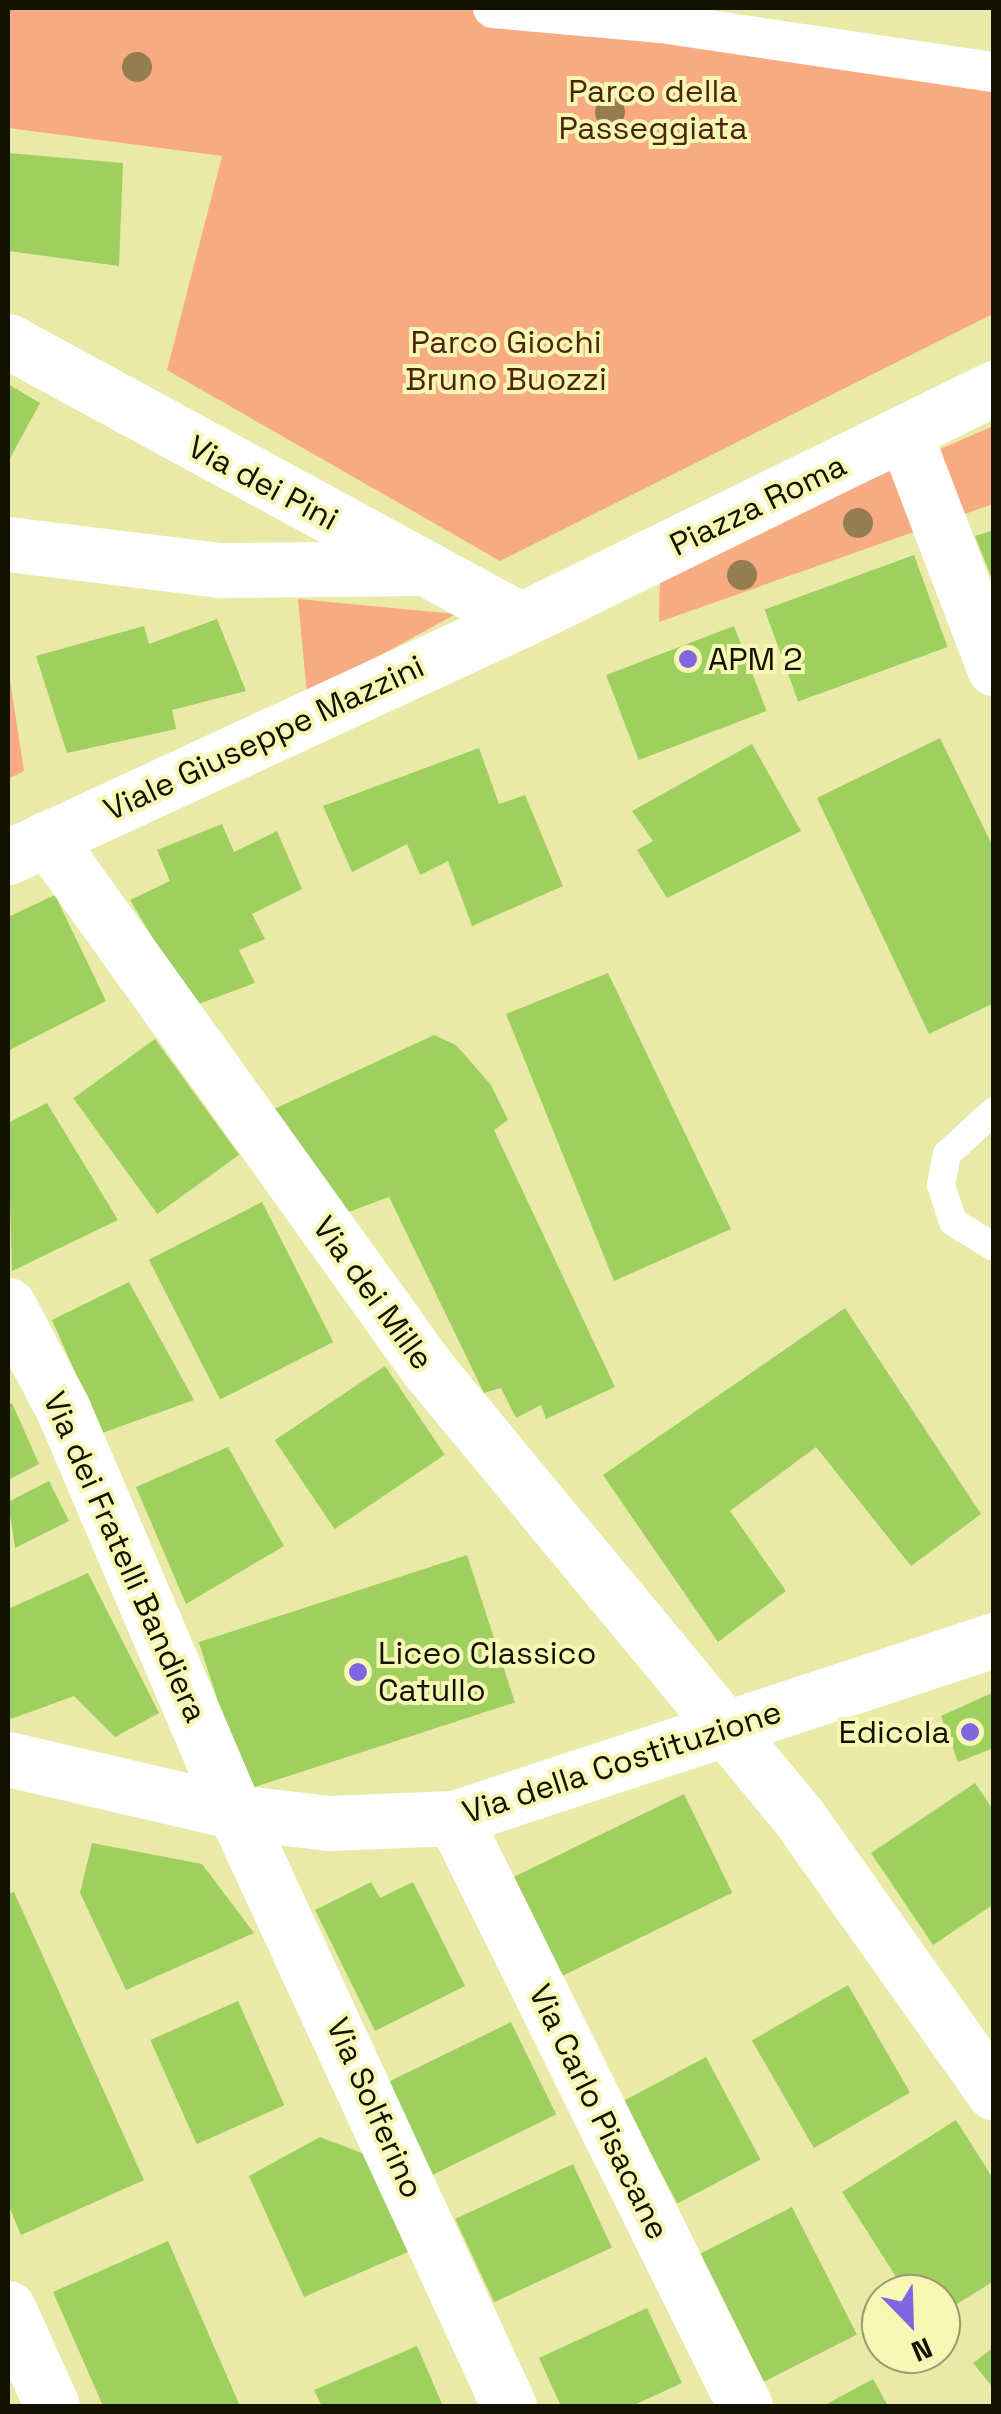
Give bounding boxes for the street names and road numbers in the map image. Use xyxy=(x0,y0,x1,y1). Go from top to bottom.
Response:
street label: Via dei Pini xyxy=(181,427,345,539)
street label: Piazza Roma xyxy=(664,446,852,564)
street label: Viale Giuseppe Mazzini xyxy=(98,647,430,829)
street label: Via dei Mille xyxy=(305,1209,441,1377)
street label: Via dei Fratelli Bandiera xyxy=(35,1386,215,1728)
street label: Via della Costituzione xyxy=(458,1692,786,1832)
street label: Via Carlo Pisacane xyxy=(521,1978,677,2246)
street label: Via Solferino xyxy=(318,2012,432,2204)

